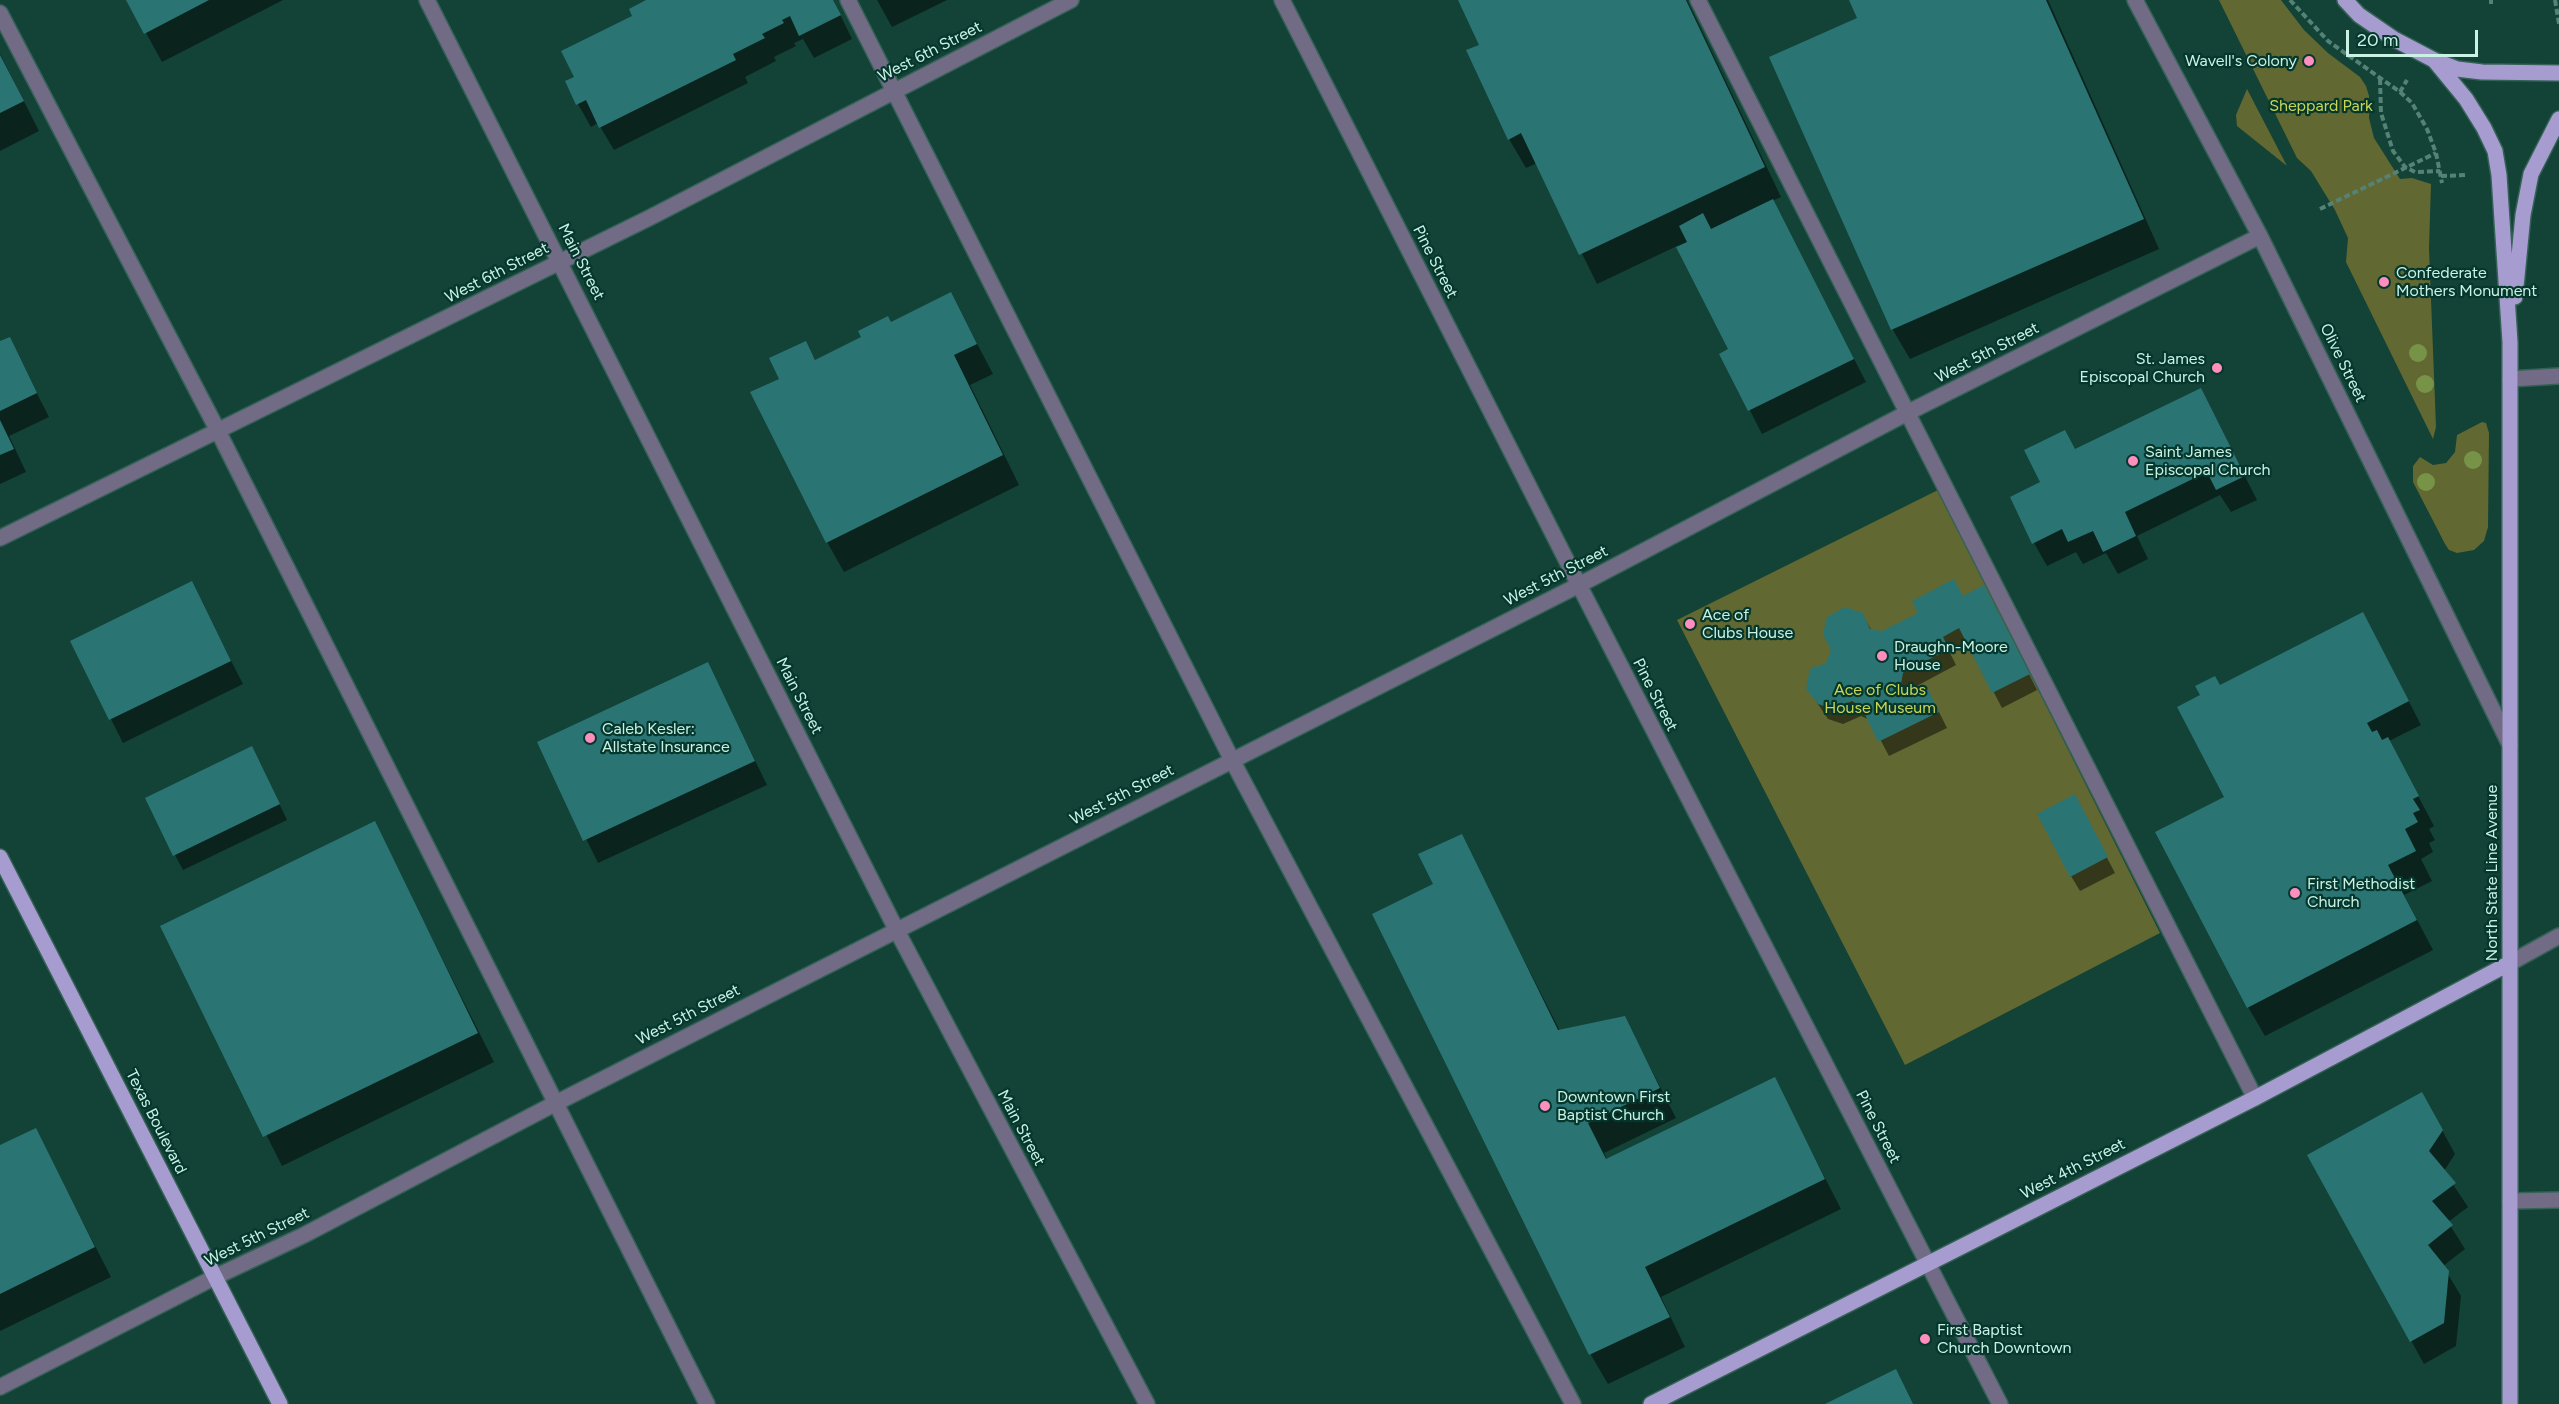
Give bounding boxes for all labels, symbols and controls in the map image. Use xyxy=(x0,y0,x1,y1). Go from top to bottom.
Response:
street label: West 6th Street xyxy=(875,18,985,86)
scale bar xyxy=(2349,18,2481,56)
text: 20 m xyxy=(2357,29,2398,51)
place label: Wavell's Colony xyxy=(2185,51,2297,71)
marker: Wavell's Colony xyxy=(2302,54,2316,68)
park label: Sheppard Park xyxy=(2269,96,2373,116)
street label: Main Street xyxy=(554,221,608,303)
street label: Pine Street xyxy=(1408,222,1462,302)
street label: West 6th Street xyxy=(442,239,552,307)
place label: Confederate Mothers Monument xyxy=(2396,263,2537,301)
marker: Confederate Mothers Monument xyxy=(2377,275,2391,289)
street label: West 5th Street xyxy=(1932,319,2042,387)
street label: Olive Street xyxy=(2316,320,2370,406)
place label: St. James Episcopal Church xyxy=(2079,349,2205,387)
marker: St. James Episcopal Church xyxy=(2210,361,2224,375)
place label: Saint James Episcopal Church xyxy=(2145,442,2271,480)
marker: Saint James Episcopal Church xyxy=(2126,454,2140,468)
street label: West 5th Street xyxy=(1501,542,1611,610)
place label: Ace of Clubs House xyxy=(1702,605,1793,643)
marker: Ace of Clubs House xyxy=(1683,617,1697,631)
place label: Draughn-Moore House xyxy=(1894,637,2008,675)
marker: Draughn-Moore House xyxy=(1875,649,1889,663)
street label: Main Street xyxy=(772,655,826,737)
street label: Pine Street xyxy=(1628,655,1682,735)
park label: Ace of Clubs House Museum xyxy=(1824,680,1936,718)
place label: Caleb Kesler: Allstate Insurance xyxy=(602,719,730,757)
marker: Caleb Kesler: Allstate Insurance xyxy=(583,731,597,745)
street label: West 5th Street xyxy=(1067,761,1177,829)
street label: North State Line Avenue xyxy=(2482,785,2502,961)
place label: First Methodist Church xyxy=(2307,874,2415,912)
marker: First Methodist Church xyxy=(2288,886,2302,900)
street label: West 5th Street xyxy=(633,981,743,1049)
street label: Texas Boulevard xyxy=(121,1067,191,1177)
street label: Main Street xyxy=(993,1087,1049,1169)
place label: Downtown First Baptist Church xyxy=(1557,1087,1670,1125)
street label: Pine Street xyxy=(1851,1087,1905,1167)
marker: Downtown First Baptist Church xyxy=(1538,1099,1552,1113)
street label: West 4th Street xyxy=(2018,1134,2128,1204)
street label: West 5th Street xyxy=(202,1203,312,1271)
place label: First Baptist Church Downtown xyxy=(1937,1320,2071,1358)
marker: First Baptist Church Downtown xyxy=(1918,1332,1932,1346)

